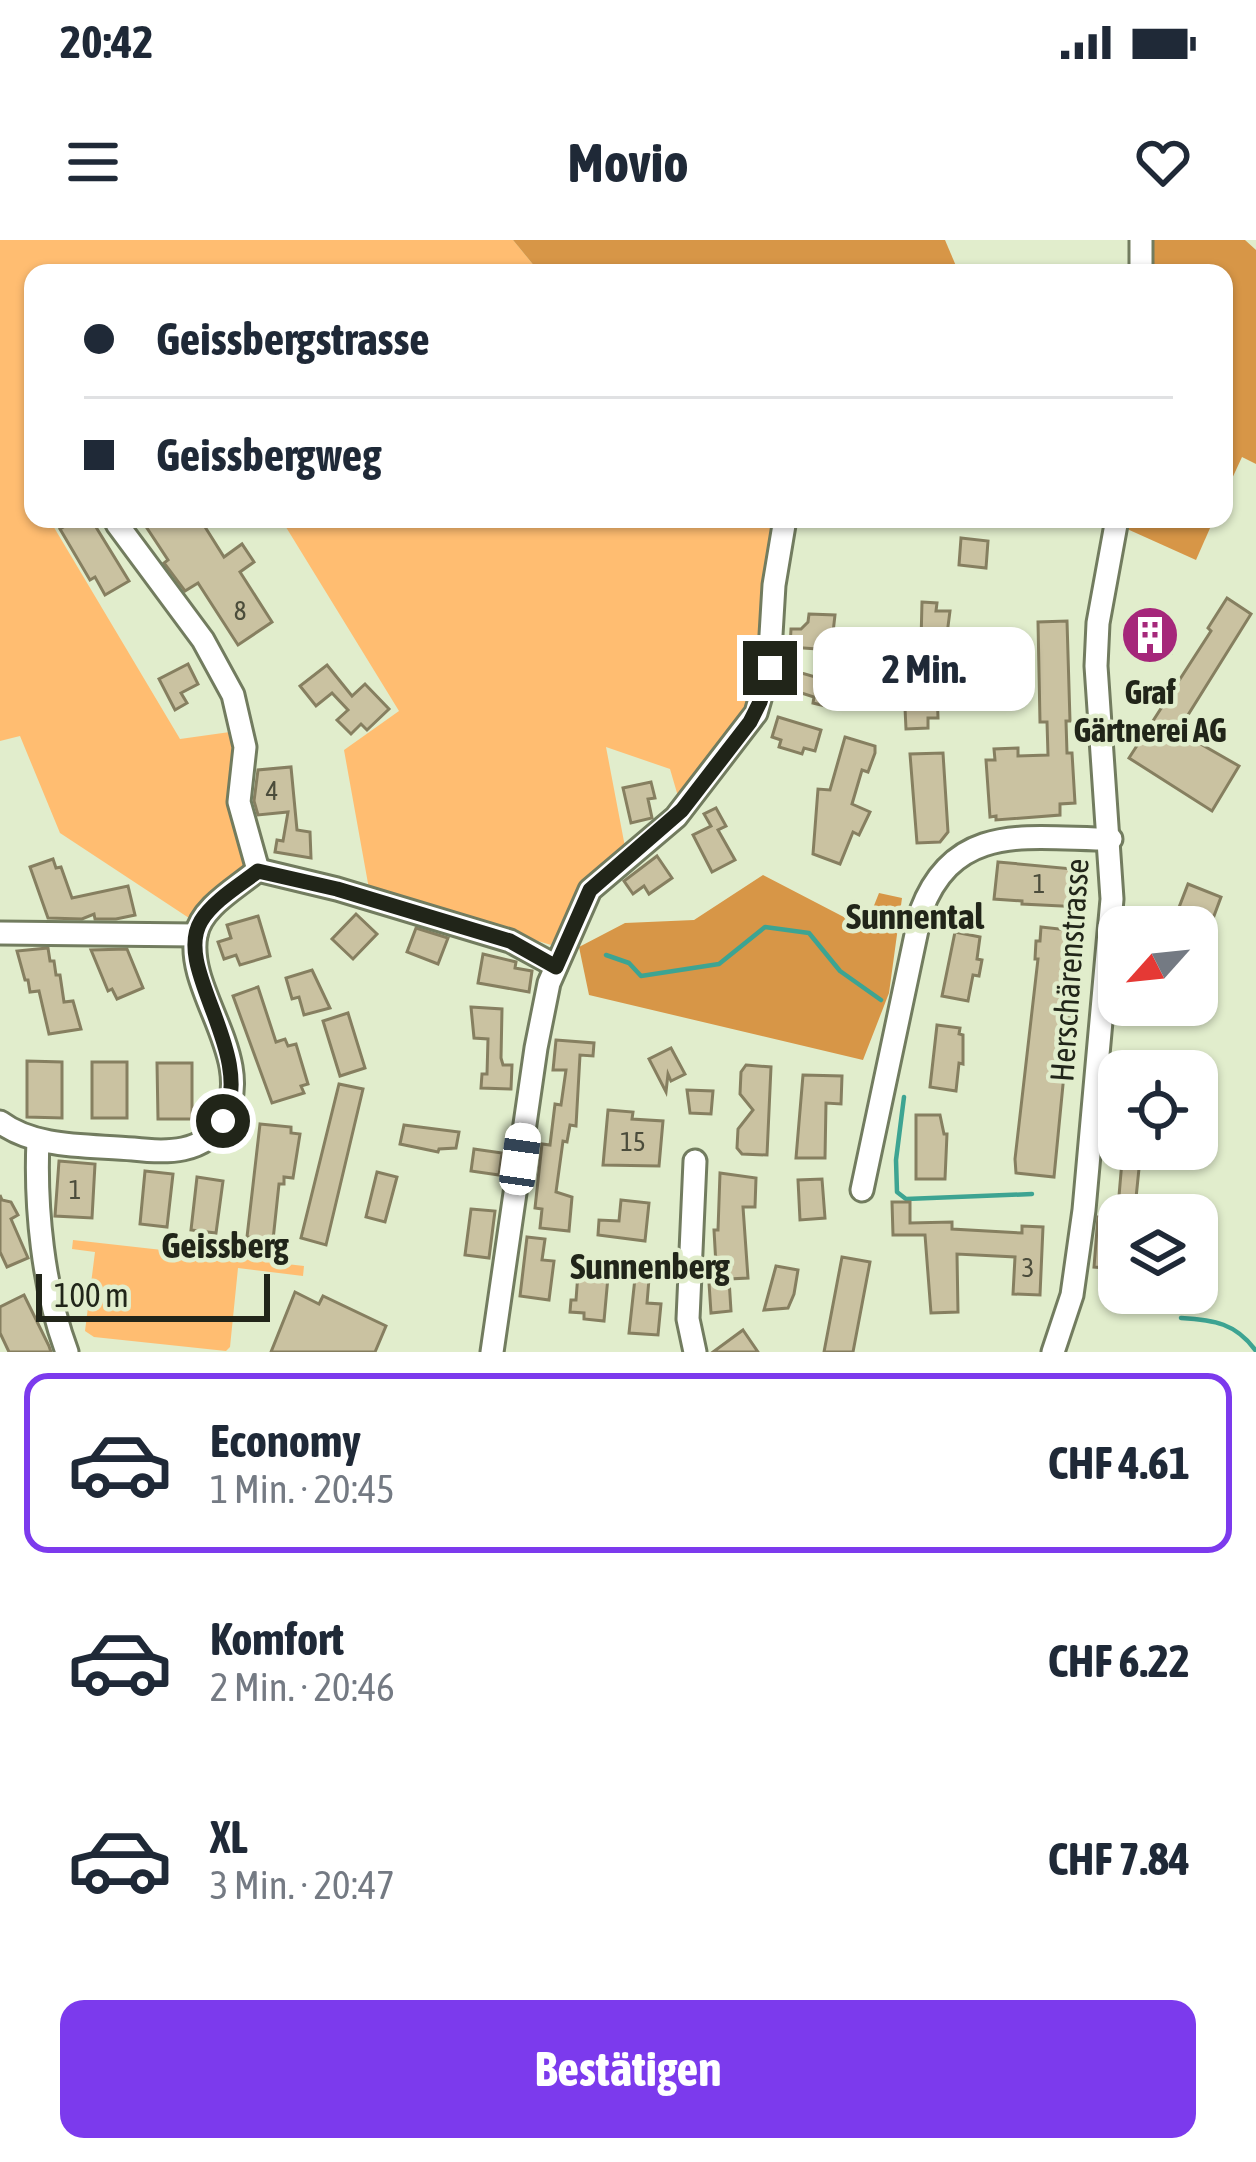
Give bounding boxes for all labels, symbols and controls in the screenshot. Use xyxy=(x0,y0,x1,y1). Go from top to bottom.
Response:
text: 20:42 xyxy=(60,16,154,68)
icon: menu xyxy=(60,129,126,195)
icon: heart xyxy=(1130,129,1196,195)
text: Movio xyxy=(567,132,689,193)
text: Geissbergstrasse xyxy=(156,313,430,365)
text: Geissbergweg xyxy=(156,429,382,481)
house number: 8 xyxy=(234,595,246,626)
building icon: Graf Gärtnerei AG xyxy=(1119,604,1181,666)
callout: 2 Min. xyxy=(812,626,1034,710)
route end xyxy=(743,641,797,695)
text: 2 Min. xyxy=(882,647,966,691)
place label: Graf Gärtnerei AG xyxy=(1073,673,1227,749)
house number: 4 xyxy=(266,775,278,806)
street label: Herschärenstrasse xyxy=(1042,857,1096,1083)
house number: 1 xyxy=(1033,868,1045,899)
district label: Sunnental xyxy=(846,895,984,937)
north arrow xyxy=(1098,906,1218,1026)
map controls xyxy=(1098,906,1218,1314)
button: locate xyxy=(1098,1050,1218,1170)
route start xyxy=(196,1094,250,1148)
car xyxy=(497,1121,543,1197)
house number: 15 xyxy=(620,1126,646,1157)
house number: 1 xyxy=(69,1174,81,1205)
button: layers xyxy=(1098,1194,1218,1314)
district label: Geissberg xyxy=(161,1224,289,1266)
district label: Sunnenberg xyxy=(570,1245,730,1287)
house number: 3 xyxy=(1022,1252,1034,1283)
scale bar xyxy=(36,1268,270,1321)
text: 100 m xyxy=(54,1276,129,1314)
icon: car xyxy=(66,1409,174,1517)
text: Economy xyxy=(210,1415,361,1467)
text: CHF 4.61 xyxy=(1048,1437,1190,1489)
text: 1 Min. · 20:45 xyxy=(210,1467,395,1511)
icon: car xyxy=(66,1607,174,1715)
text: Komfort xyxy=(210,1613,344,1665)
text: CHF 6.22 xyxy=(1048,1635,1190,1687)
text: 2 Min. · 20:46 xyxy=(210,1665,395,1709)
icon: car xyxy=(66,1805,174,1913)
text: XL xyxy=(210,1811,248,1863)
text: CHF 7.84 xyxy=(1048,1833,1190,1885)
text: 3 Min. · 20:47 xyxy=(210,1863,395,1907)
button: Bestätigen xyxy=(60,2000,1196,2138)

